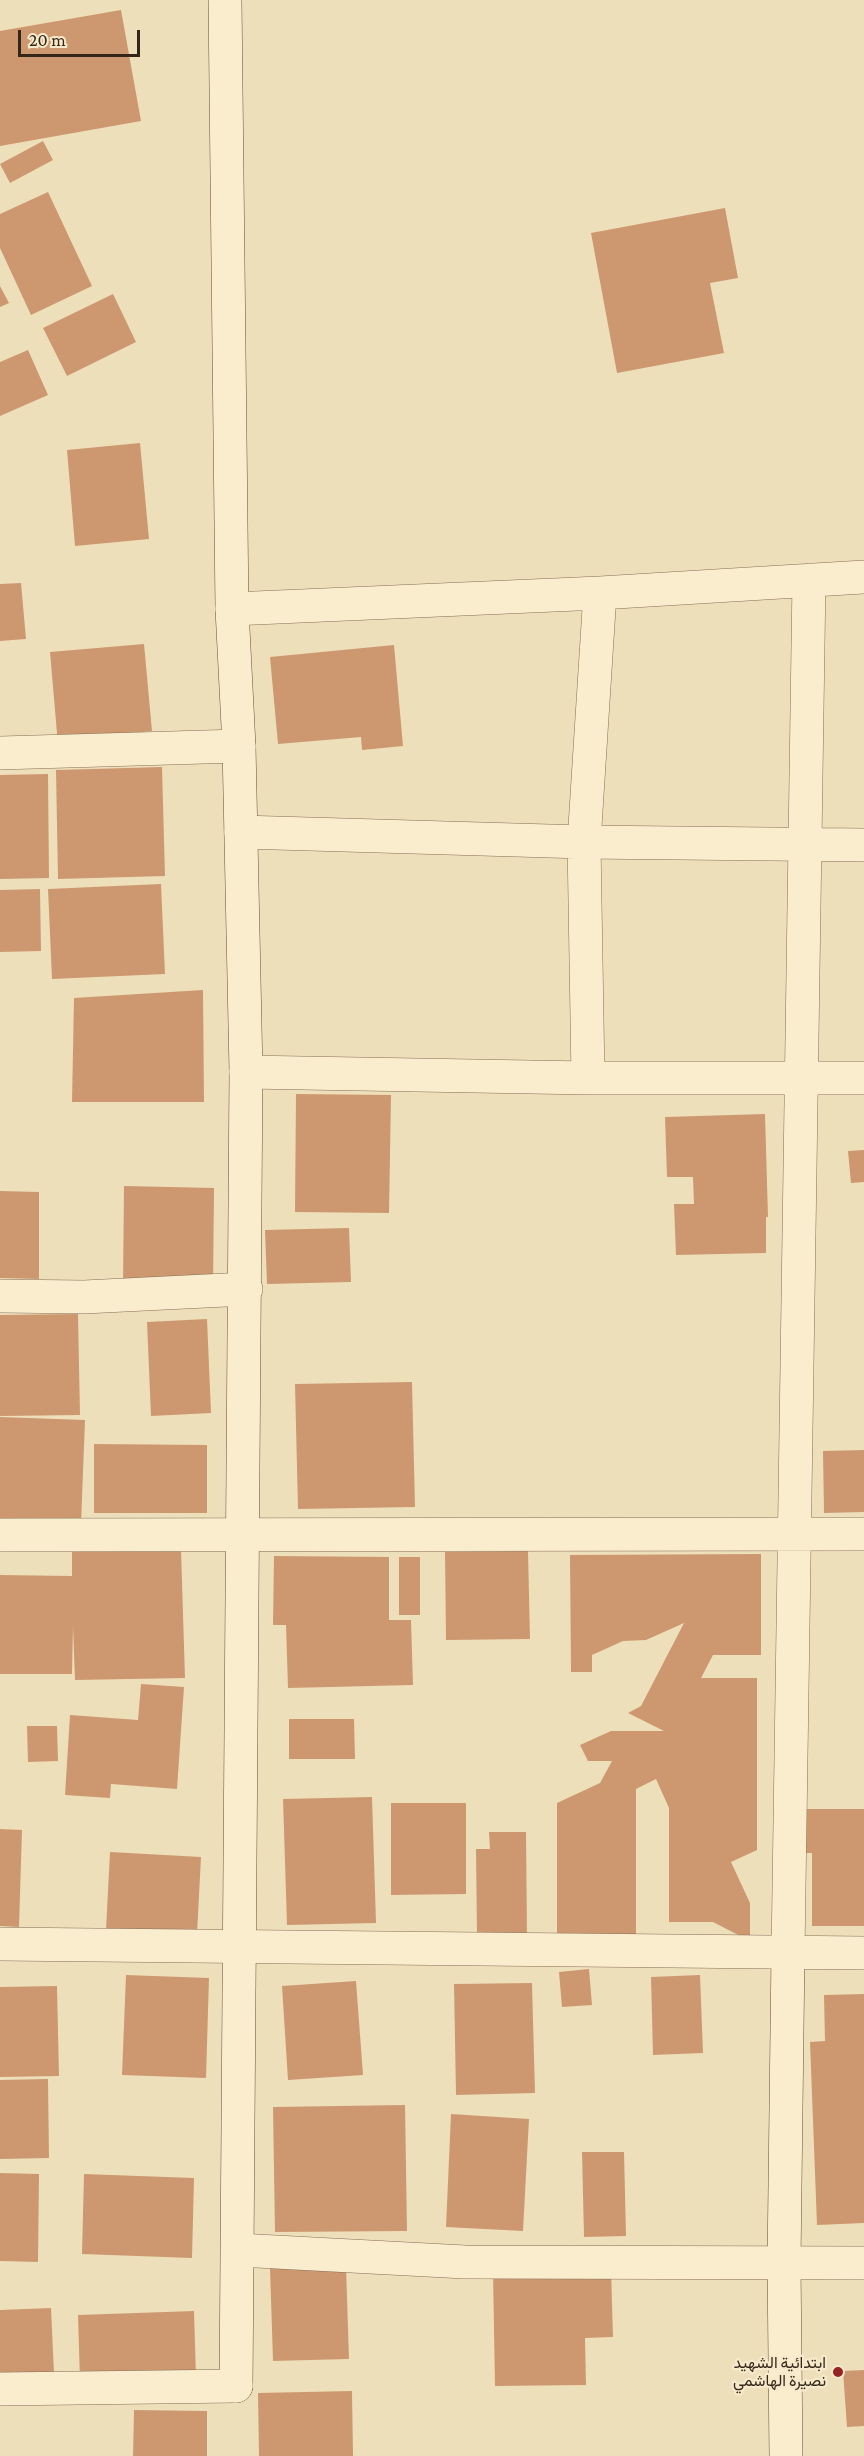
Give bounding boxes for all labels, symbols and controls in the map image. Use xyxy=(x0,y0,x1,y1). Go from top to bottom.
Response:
scale bar xyxy=(21,18,142,56)
text: 20 m xyxy=(29,30,66,50)
place label: ابتدائية الشهيد نصيرة الهاشمي xyxy=(733,2353,826,2391)
marker: ابتدائية الشهيد نصيرة الهاشمي xyxy=(831,2365,845,2379)

